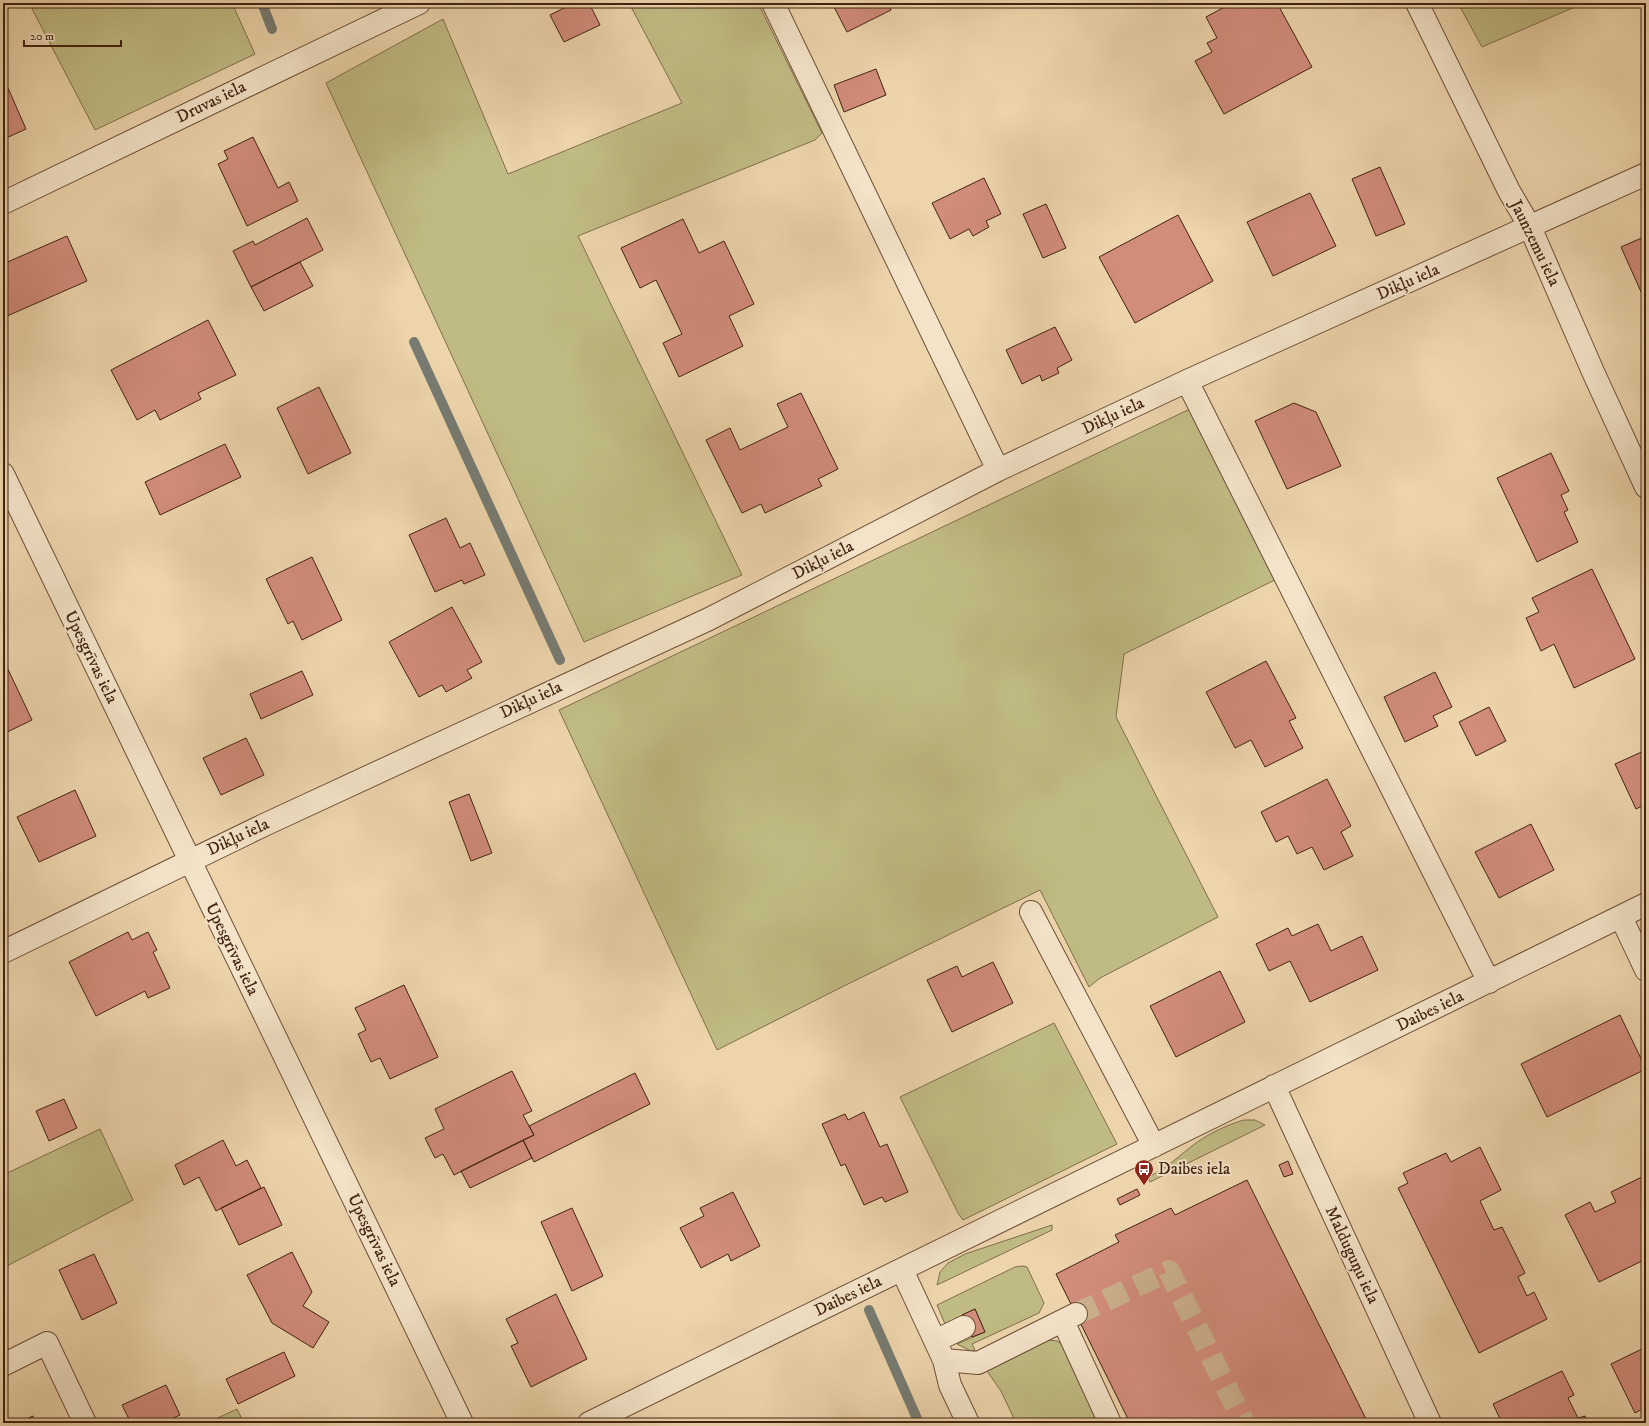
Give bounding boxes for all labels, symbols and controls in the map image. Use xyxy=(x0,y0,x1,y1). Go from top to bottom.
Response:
scale bar xyxy=(24,22,121,48)
text: 20 m xyxy=(30,29,54,44)
street label: Druvas iela xyxy=(172,75,250,128)
street label: Jaunzemu iela xyxy=(1504,194,1566,291)
street label: Dikļu iela xyxy=(1373,258,1443,305)
street label: Dikļu iela xyxy=(1078,392,1148,440)
street label: Dikļu iela xyxy=(789,535,858,585)
street label: Upesgrīvas iela xyxy=(59,607,123,708)
street label: Dikļu iela xyxy=(496,676,566,724)
street label: Dikļu iela xyxy=(203,813,273,861)
street label: Upesgrīvas iela xyxy=(200,899,264,1000)
street label: Daibes iela xyxy=(1393,985,1468,1037)
bus stop icon: Daibes iela xyxy=(1133,1158,1155,1186)
place label: Daibes iela xyxy=(1158,1158,1231,1180)
street label: Upesgrīvas iela xyxy=(342,1190,406,1291)
street label: Malduguņu iela xyxy=(1320,1203,1385,1308)
street label: Daibes iela xyxy=(811,1270,886,1322)

